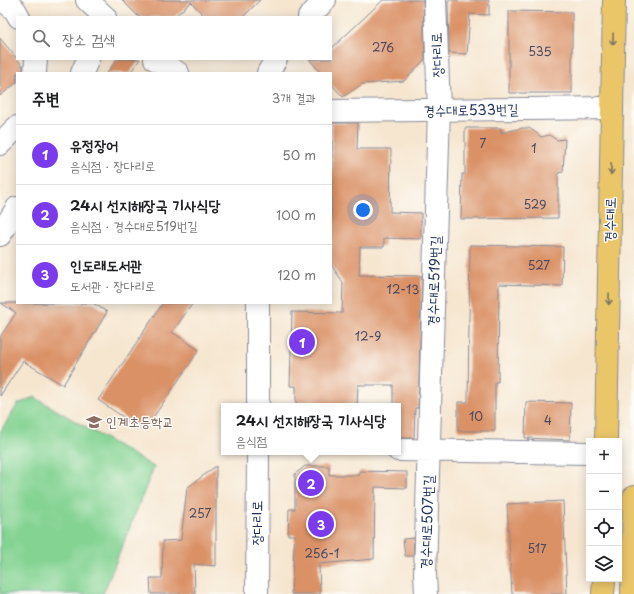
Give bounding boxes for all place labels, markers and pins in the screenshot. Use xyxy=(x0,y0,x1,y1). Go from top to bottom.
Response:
pin: 1 xyxy=(289,327,315,357)
place label: 인계초등학교 xyxy=(106,411,174,432)
school or university icon: 인계초등학교 xyxy=(85,413,103,431)
pin: 2 xyxy=(298,468,324,498)
pin: 3 xyxy=(308,509,334,539)

